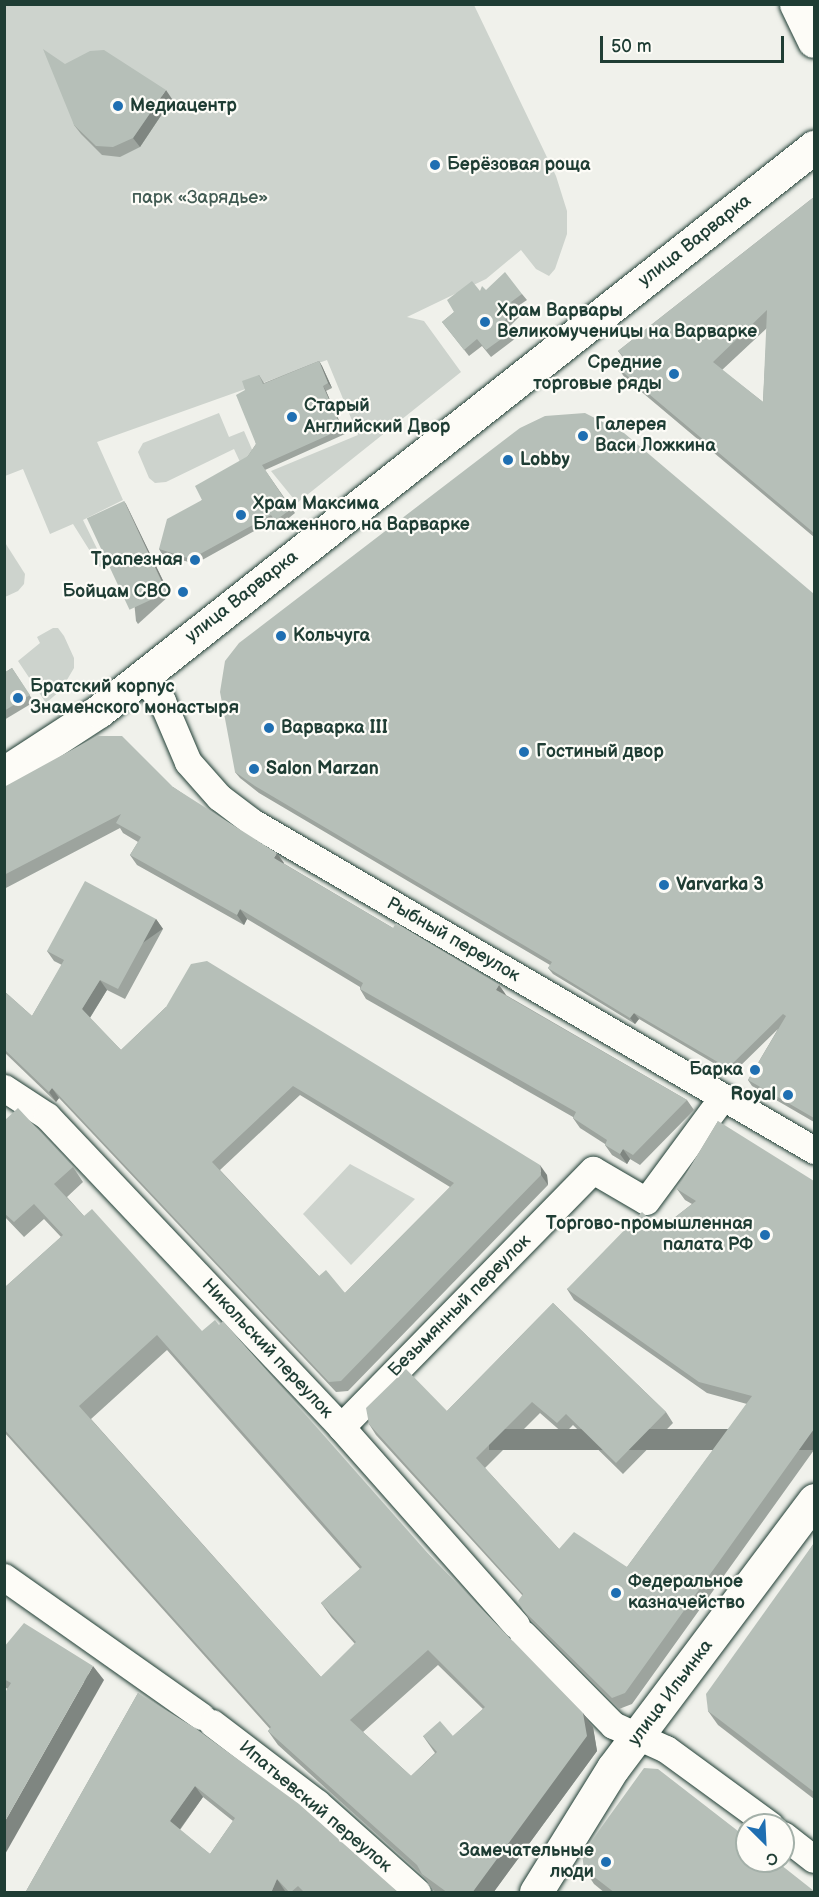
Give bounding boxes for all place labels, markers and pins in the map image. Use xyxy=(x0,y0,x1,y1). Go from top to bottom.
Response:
place label: Медиацентр xyxy=(130,95,237,117)
marker: Медиацентр xyxy=(111,99,125,113)
place label: Берёзовая роща xyxy=(447,154,590,176)
marker: Берёзовая роща xyxy=(428,158,442,172)
place label: Храм Варвары Великомученицы на Варварке xyxy=(497,301,757,344)
marker: Храм Варвары Великомученицы на Варварке xyxy=(478,315,492,329)
place label: Средние торговые ряды xyxy=(533,353,662,395)
marker: Средние торговые ряды xyxy=(667,367,681,381)
place label: Старый Английский Двор xyxy=(304,396,451,438)
marker: Старый Английский Двор xyxy=(285,410,299,424)
place label: Галерея Васи Ложкина xyxy=(595,415,716,458)
marker: Галерея Васи Ложкина xyxy=(576,429,590,443)
place label: Lobby xyxy=(520,449,570,471)
marker: Lobby xyxy=(501,453,515,467)
place label: Храм Максима Блаженного на Варварке xyxy=(253,494,470,536)
marker: Храм Максима Блаженного на Варварке xyxy=(234,508,248,522)
place label: Трапезная xyxy=(91,549,183,571)
marker: Трапезная xyxy=(188,553,202,567)
place label: Бойцам СВО xyxy=(63,581,171,603)
marker: Бойцам СВО xyxy=(176,585,190,599)
place label: Кольчуга xyxy=(293,625,370,647)
marker: Кольчуга xyxy=(274,629,288,643)
place label: Братский корпус Знаменского монастыря xyxy=(30,677,239,720)
marker: Братский корпус Знаменского монастыря xyxy=(11,691,25,705)
place label: Варварка III xyxy=(281,717,388,739)
marker: Варварка III xyxy=(262,721,276,735)
place label: Гостиный двор xyxy=(536,741,664,763)
marker: Гостиный двор xyxy=(517,745,531,759)
place label: Salon Marzan xyxy=(266,758,379,780)
marker: Salon Marzan xyxy=(247,762,261,776)
place label: Varvarka 3 xyxy=(676,874,764,896)
marker: Varvarka 3 xyxy=(657,878,671,892)
place label: Барка xyxy=(689,1059,743,1081)
marker: Барка xyxy=(748,1063,762,1077)
place label: Royal xyxy=(731,1084,776,1106)
marker: Royal xyxy=(781,1088,795,1102)
place label: Торгово-промышленная палата РФ xyxy=(546,1214,753,1256)
marker: Торгово-промышленная палата РФ xyxy=(758,1228,772,1242)
place label: Федеральное казначейство xyxy=(628,1572,745,1614)
marker: Федеральное казначейство xyxy=(609,1586,623,1600)
place label: Замечательные люди xyxy=(459,1841,594,1884)
marker: Замечательные люди xyxy=(599,1855,613,1869)

